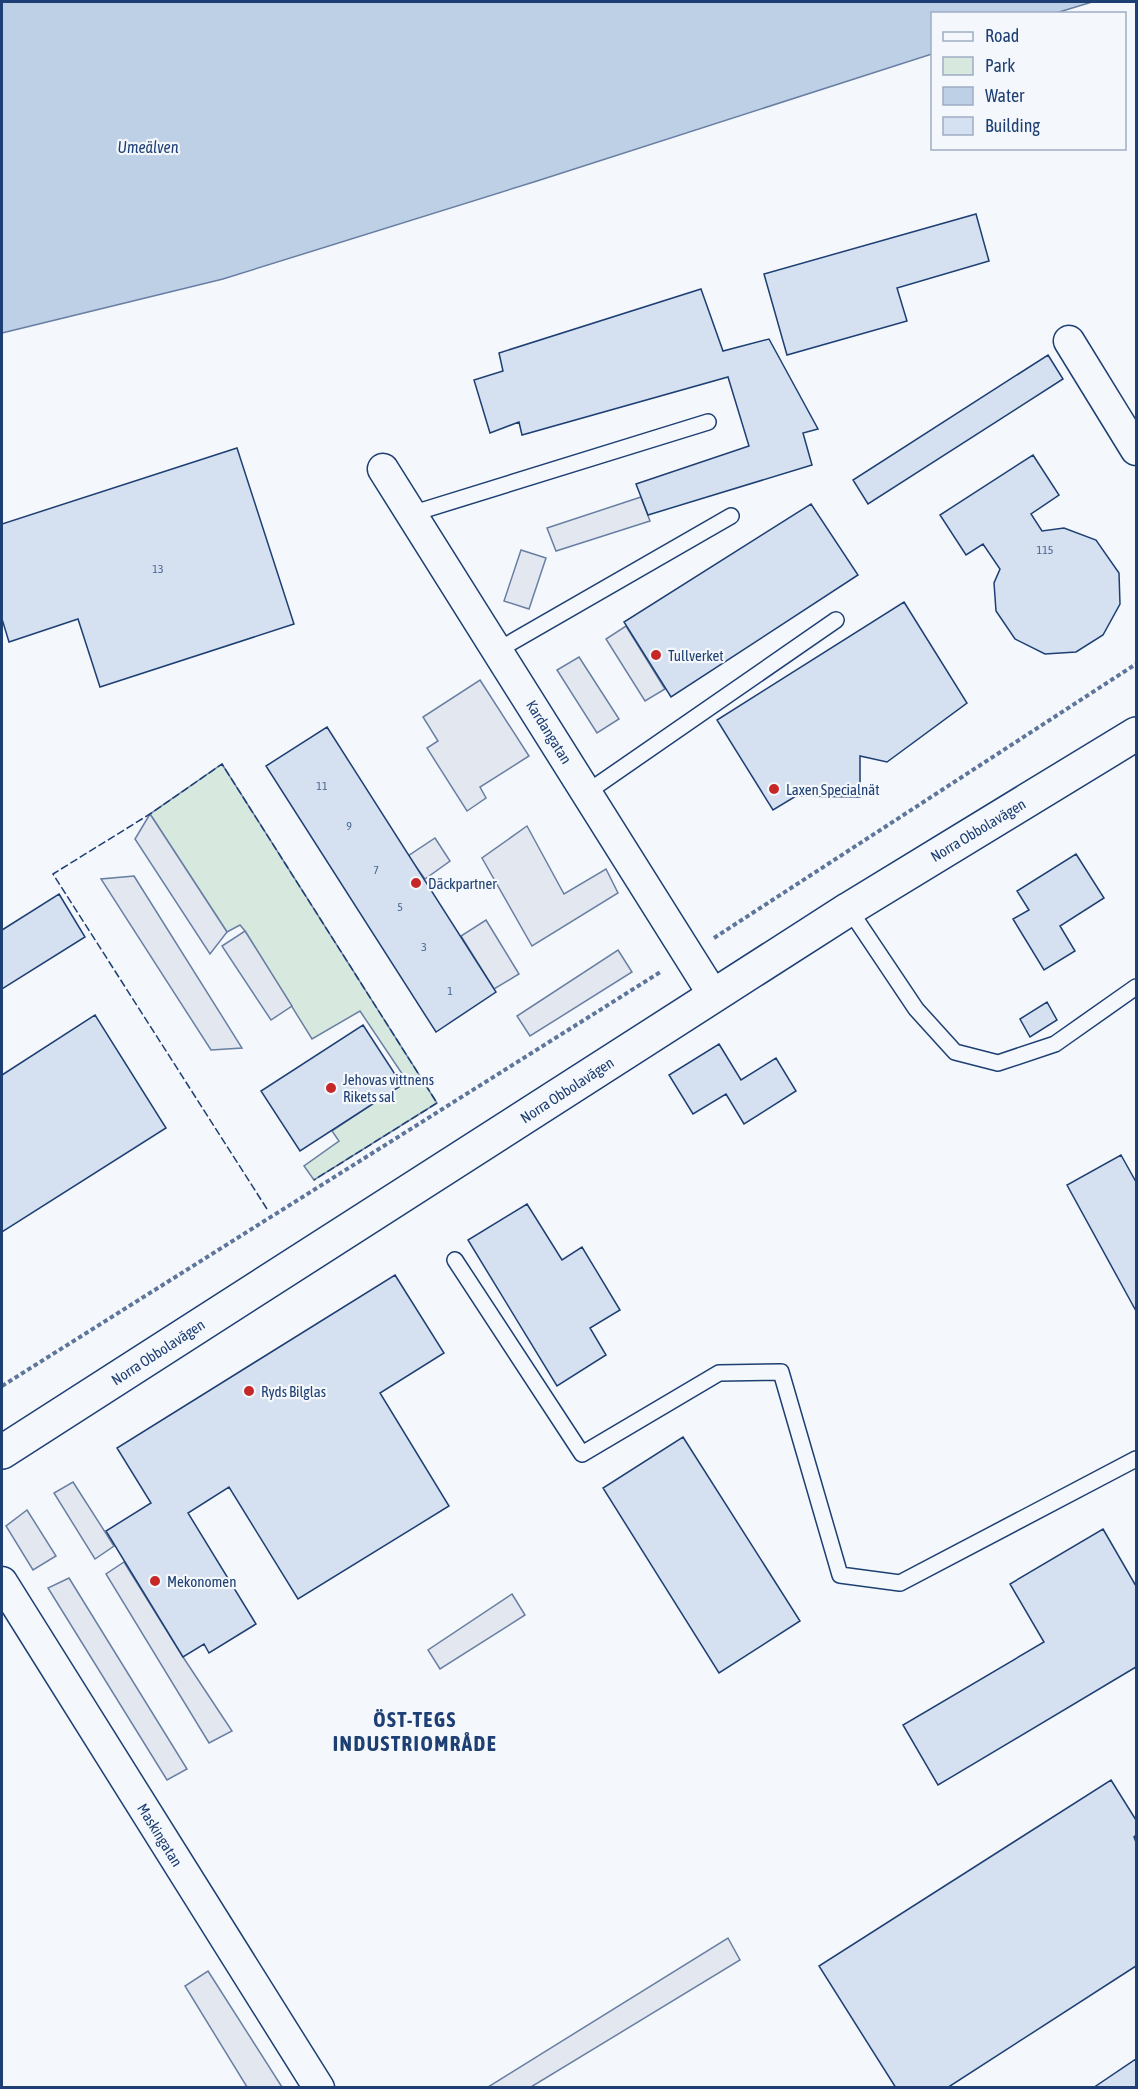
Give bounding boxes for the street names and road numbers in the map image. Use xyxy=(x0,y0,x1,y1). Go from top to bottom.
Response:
street label: Kardangatan xyxy=(523,697,575,767)
street label: Norra Obbolavägen xyxy=(927,795,1029,865)
street label: Norra Obbolavägen xyxy=(517,1054,617,1126)
street label: Norra Obbolavägen xyxy=(108,1316,208,1388)
street label: Maskingatan xyxy=(134,1800,186,1870)

